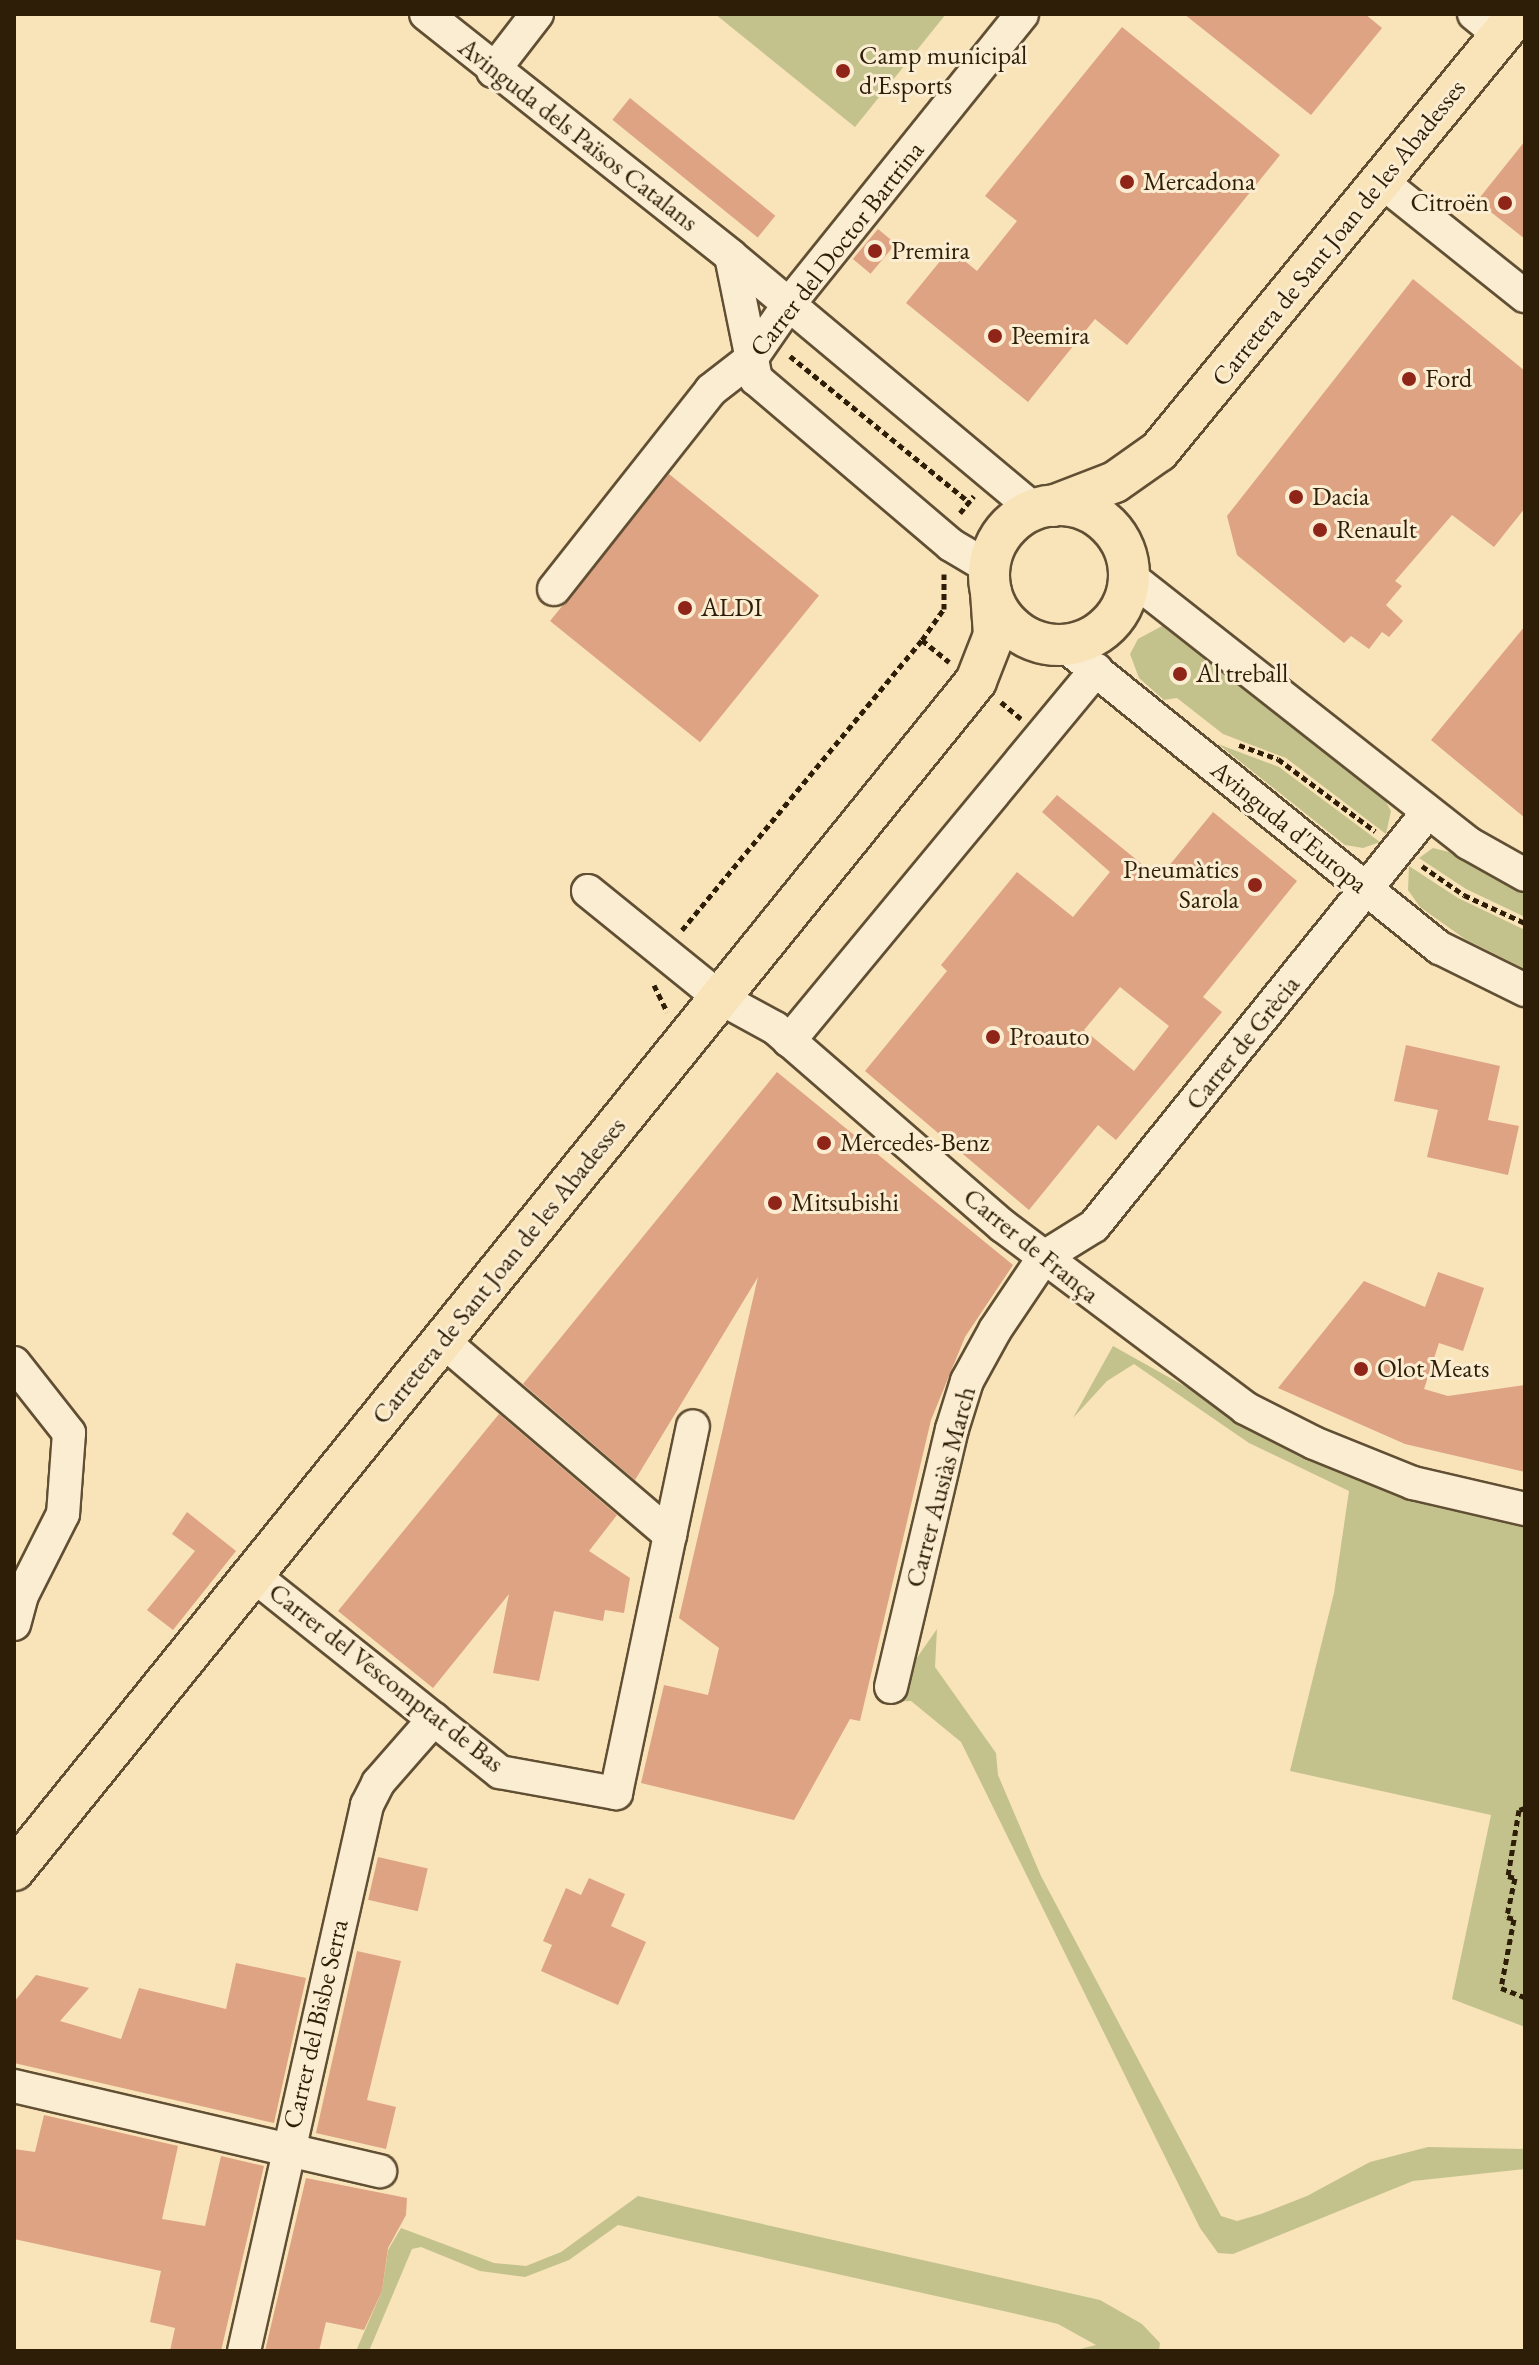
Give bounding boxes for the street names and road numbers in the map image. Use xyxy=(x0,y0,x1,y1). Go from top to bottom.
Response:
street label: Avinguda dels Països Catalans xyxy=(452,32,704,238)
street label: Carretera de Sant Joan de les Abadesses xyxy=(1205,73,1473,393)
street label: Carrer del Doctor Bartrina xyxy=(743,135,931,363)
street label: Avinguda d'Europa xyxy=(1204,754,1374,900)
street label: Carrer de Grècia xyxy=(1179,970,1307,1116)
street label: Carretera de Sant Joan de les Abadesses xyxy=(365,1111,633,1431)
street label: Carrer de França xyxy=(957,1182,1105,1310)
street label: Carrer Ausiàs March xyxy=(899,1383,983,1591)
street label: Carrer del Vescomptat de Bas xyxy=(262,1577,510,1779)
street label: Carrer del Bisbe Serra xyxy=(277,1916,355,2132)

